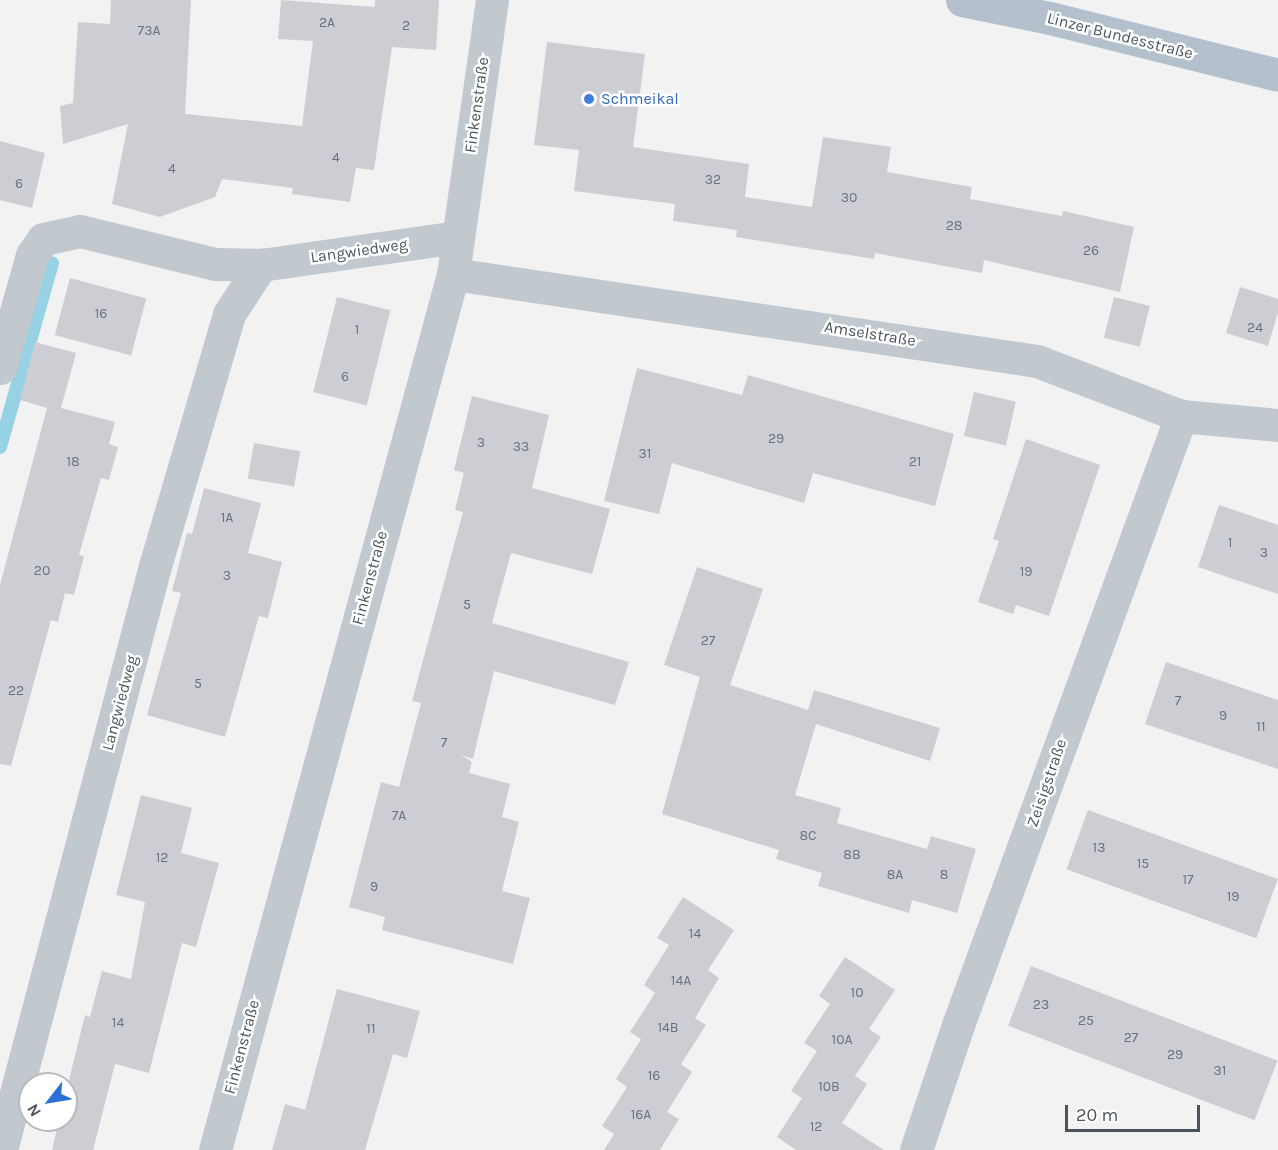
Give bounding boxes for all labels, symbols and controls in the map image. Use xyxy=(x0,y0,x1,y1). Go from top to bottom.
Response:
street label: Linzer Bundesstraße xyxy=(1045,9,1195,63)
house number: 2A xyxy=(319,15,335,31)
house number: 2 xyxy=(402,18,410,34)
house number: 73A xyxy=(138,23,160,39)
street label: Finkenstraße xyxy=(461,56,493,154)
place label: Schmeikal xyxy=(601,89,679,109)
marker: Schmeikal xyxy=(582,92,596,106)
house number: 4 xyxy=(332,150,340,166)
house number: 4 xyxy=(168,161,176,177)
house number: 32 xyxy=(705,172,721,188)
house number: 6 xyxy=(15,176,23,192)
house number: 30 xyxy=(841,190,857,206)
house number: 28 xyxy=(946,218,962,234)
street label: Langwiedweg xyxy=(309,235,409,267)
house number: 26 xyxy=(1083,243,1099,259)
house number: 16 xyxy=(95,306,107,322)
street label: Amselstraße xyxy=(823,317,917,351)
house number: 24 xyxy=(1247,320,1263,336)
house number: 1 xyxy=(355,322,359,338)
house number: 6 xyxy=(341,369,349,385)
house number: 29 xyxy=(768,431,784,447)
house number: 3 xyxy=(477,435,485,451)
house number: 33 xyxy=(513,439,529,455)
house number: 31 xyxy=(639,446,651,462)
house number: 18 xyxy=(66,454,80,470)
house number: 21 xyxy=(909,454,921,470)
house number: 1A xyxy=(221,510,233,526)
street label: Finkenstraße xyxy=(348,529,392,627)
house number: 1 xyxy=(1228,535,1232,551)
house number: 3 xyxy=(1260,545,1268,561)
house number: 20 xyxy=(34,563,50,579)
house number: 19 xyxy=(1020,564,1032,580)
house number: 3 xyxy=(223,568,231,584)
house number: 5 xyxy=(463,597,471,613)
house number: 27 xyxy=(701,633,715,649)
street label: Langwiedweg xyxy=(98,653,142,753)
house number: 5 xyxy=(194,676,202,692)
house number: 22 xyxy=(8,683,24,699)
house number: 7 xyxy=(1175,693,1181,709)
house number: 9 xyxy=(1219,708,1227,724)
house number: 11 xyxy=(1256,719,1266,735)
house number: 7 xyxy=(441,735,447,751)
street label: Zeisigstraße xyxy=(1023,737,1071,829)
house number: 7A xyxy=(392,808,406,824)
house number: 8C xyxy=(799,828,817,844)
house number: 13 xyxy=(1093,840,1105,856)
house number: 8B xyxy=(843,847,861,863)
house number: 12 xyxy=(156,850,168,866)
house number: 15 xyxy=(1137,856,1149,872)
house number: 8A xyxy=(887,867,903,883)
house number: 8 xyxy=(940,867,948,883)
house number: 17 xyxy=(1182,872,1194,888)
house number: 9 xyxy=(370,879,378,895)
house number: 19 xyxy=(1227,889,1239,905)
house number: 14 xyxy=(689,926,701,942)
house number: 14A xyxy=(671,973,691,989)
house number: 10 xyxy=(851,985,863,1001)
house number: 23 xyxy=(1033,997,1049,1013)
street label: Finkenstraße xyxy=(220,998,264,1096)
house number: 25 xyxy=(1078,1013,1094,1029)
house number: 14 xyxy=(112,1015,124,1031)
house number: 14B xyxy=(657,1020,679,1036)
house number: 11 xyxy=(366,1021,376,1037)
house number: 27 xyxy=(1124,1030,1138,1046)
house number: 10A xyxy=(832,1032,852,1048)
house number: 29 xyxy=(1167,1047,1183,1063)
house number: 31 xyxy=(1214,1063,1226,1079)
house number: 16 xyxy=(648,1068,660,1084)
north arrow xyxy=(18,1072,78,1132)
house number: 10B xyxy=(818,1079,840,1095)
scale bar xyxy=(1068,1093,1203,1131)
text: N xyxy=(23,1101,45,1120)
text: 20 m xyxy=(1076,1104,1118,1126)
house number: 16A xyxy=(631,1107,651,1123)
house number: 12 xyxy=(810,1119,822,1135)

